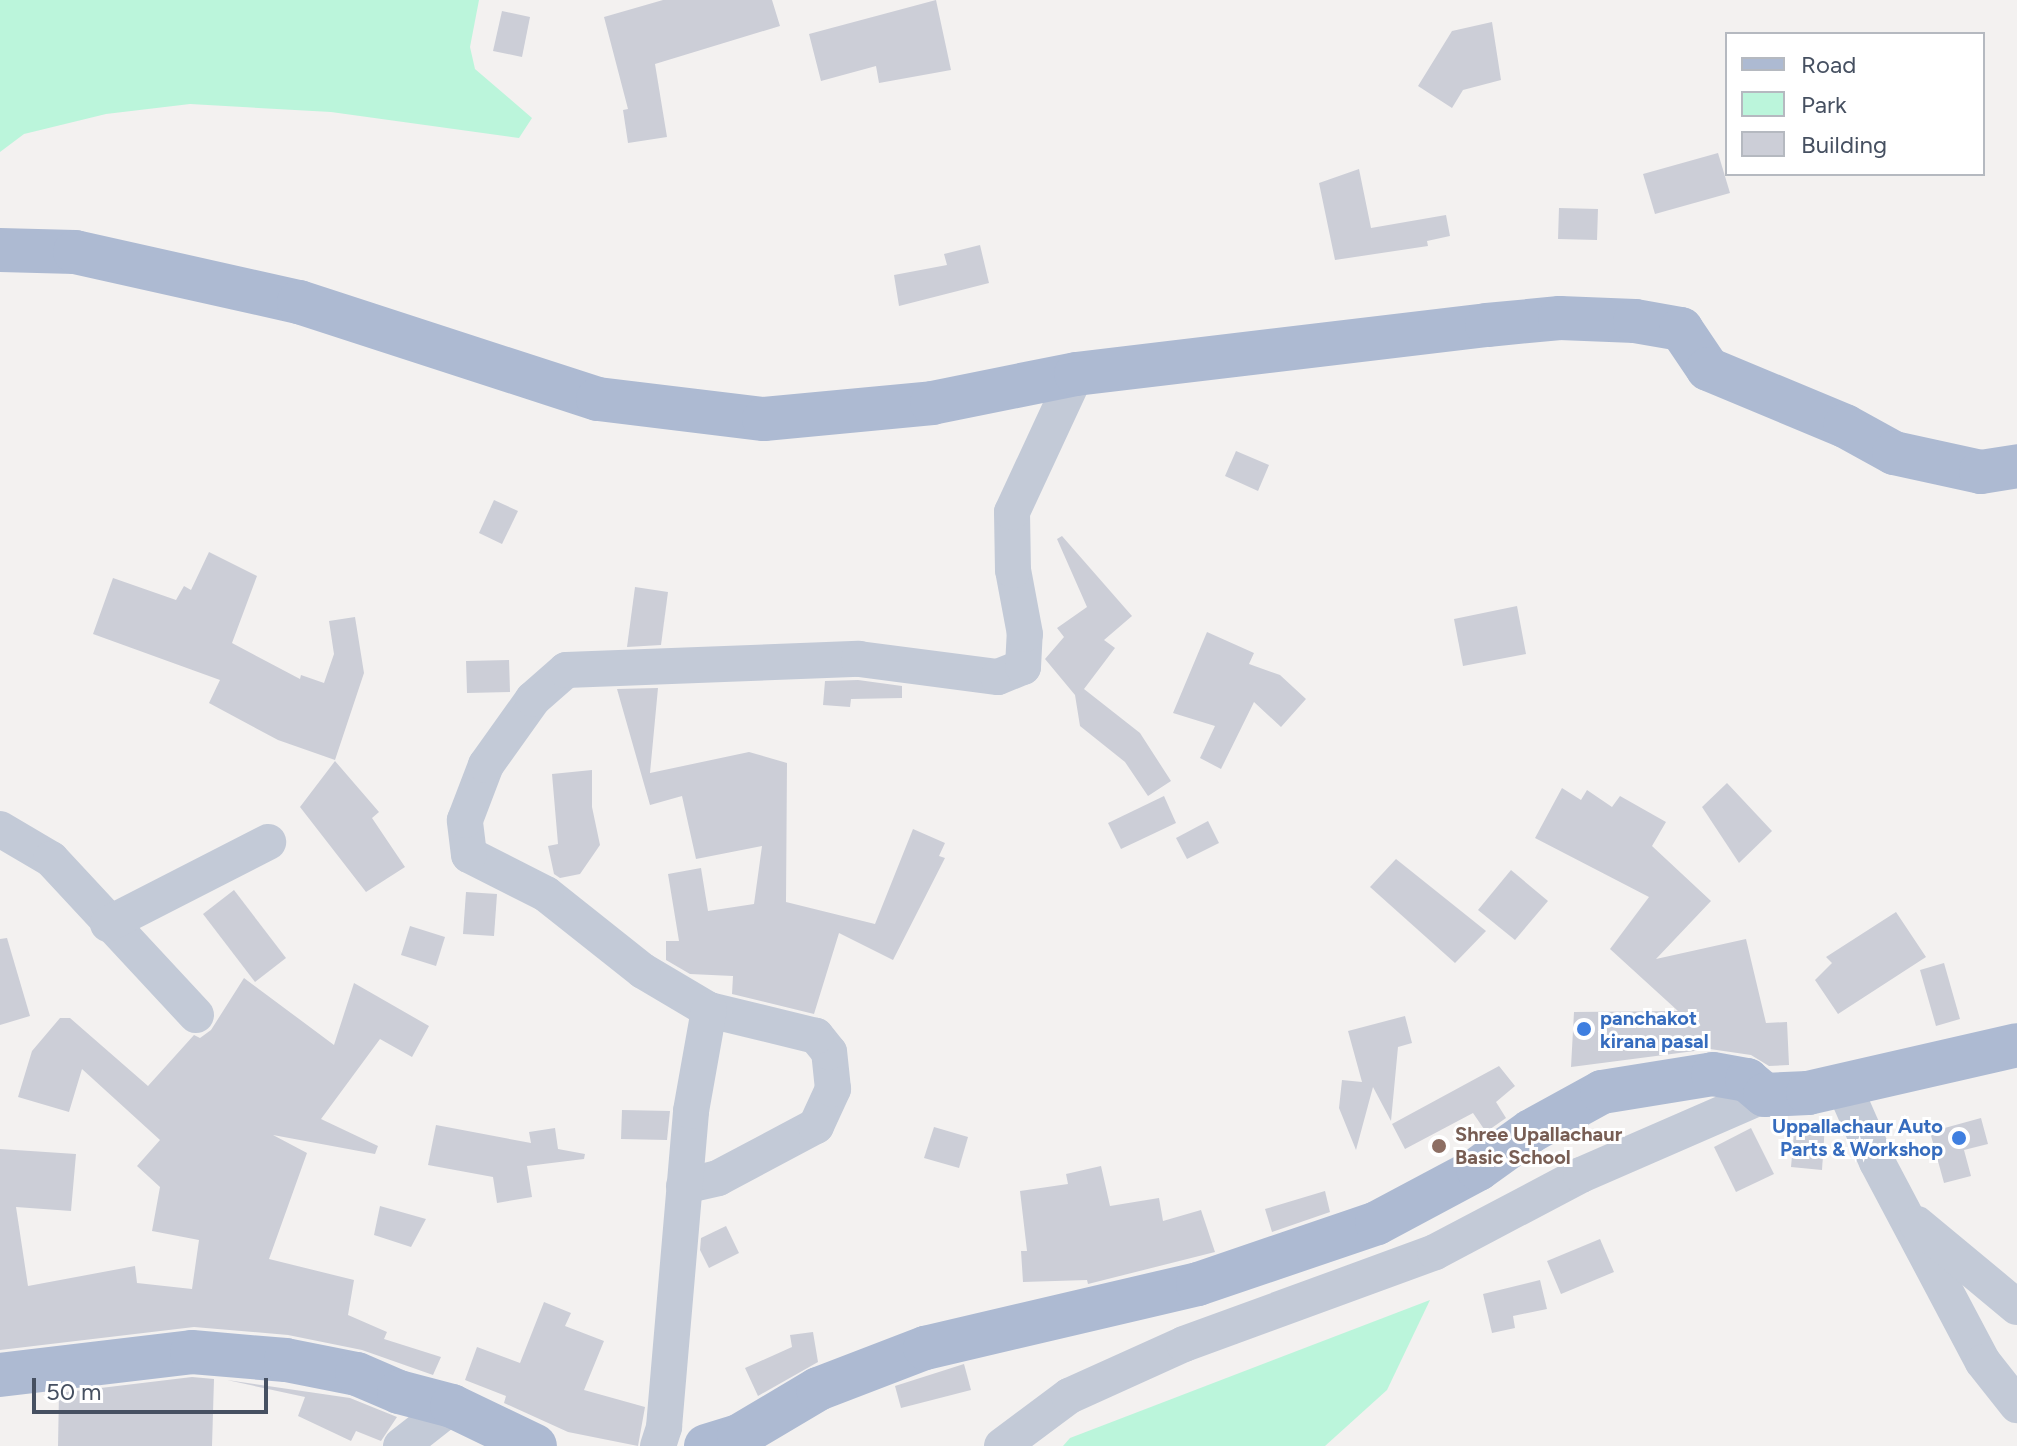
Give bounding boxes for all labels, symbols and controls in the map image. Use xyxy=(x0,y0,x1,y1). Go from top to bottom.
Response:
legend xyxy=(1725,32,1985,176)
text: Road xyxy=(1801,50,1856,79)
text: Park xyxy=(1801,90,1847,119)
text: Building xyxy=(1801,130,1887,159)
place label: panchakot kirana pasal xyxy=(1600,1006,1709,1053)
marker: panchakot kirana pasal xyxy=(1575,1020,1593,1038)
place label: Uppallachaur Auto Parts & Workshop xyxy=(1772,1114,1943,1161)
place label: Shree Upallachaur Basic School xyxy=(1455,1122,1622,1169)
marker: Uppallachaur Auto Parts & Workshop xyxy=(1950,1129,1968,1147)
marker: Shree Upallachaur Basic School xyxy=(1430,1137,1448,1155)
scale bar xyxy=(36,1362,272,1412)
text: 50 m xyxy=(46,1377,102,1406)

